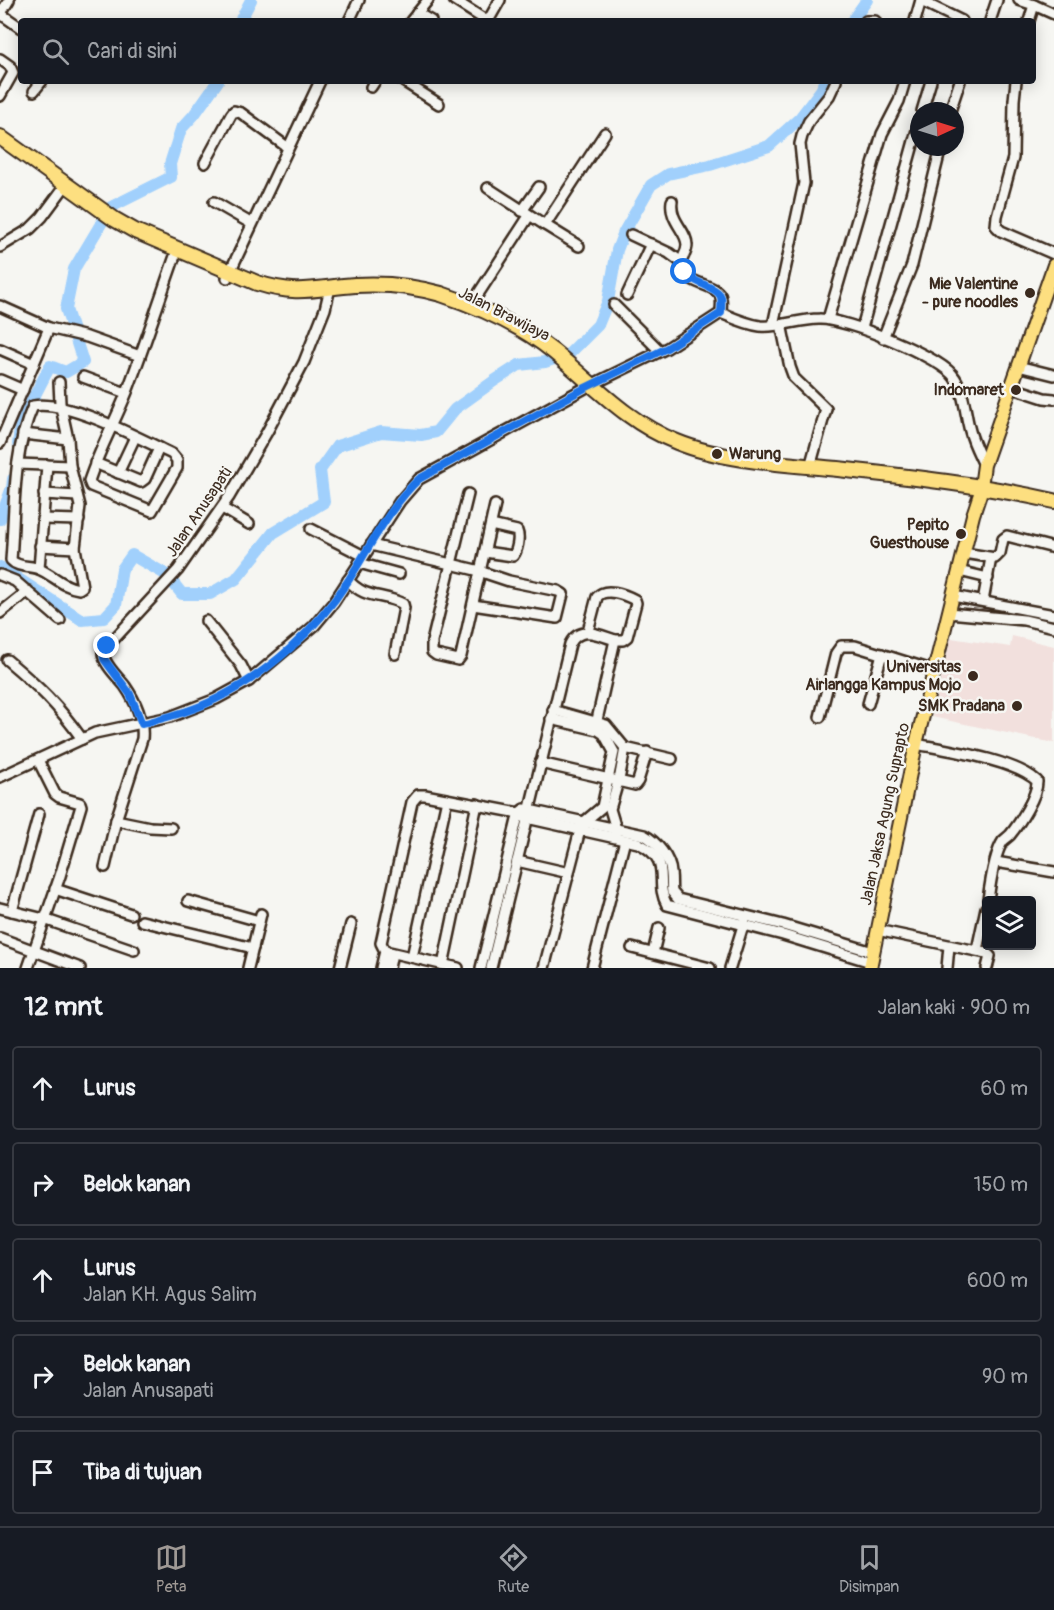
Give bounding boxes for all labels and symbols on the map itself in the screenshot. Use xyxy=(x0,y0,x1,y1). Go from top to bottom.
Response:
north arrow xyxy=(910,102,964,156)
route start xyxy=(670,258,696,284)
place label: Mie Valentine - pure noodles xyxy=(922,274,1019,312)
street label: Jalan Brawijaya xyxy=(455,282,553,346)
marker: Mie Valentine - pure noodles xyxy=(1023,286,1037,300)
place label: Indomaret xyxy=(933,380,1005,400)
marker: Indomaret xyxy=(1009,383,1023,397)
place label: Warung xyxy=(729,444,781,464)
marker: Warung xyxy=(710,447,724,461)
street label: Jalan Anusapati xyxy=(162,463,237,561)
place label: Pepito Guesthouse xyxy=(870,515,950,553)
marker: Pepito Guesthouse xyxy=(954,527,968,541)
route end xyxy=(93,632,119,658)
place label: Universitas Airlangga Kampus Mojo xyxy=(805,657,962,695)
marker: Universitas Airlangga Kampus Mojo xyxy=(966,669,980,683)
place label: SMK Pradana xyxy=(918,696,1006,716)
marker: SMK Pradana xyxy=(1010,699,1024,713)
street label: Jalan Jaksa Agung Suprapto xyxy=(856,721,914,907)

